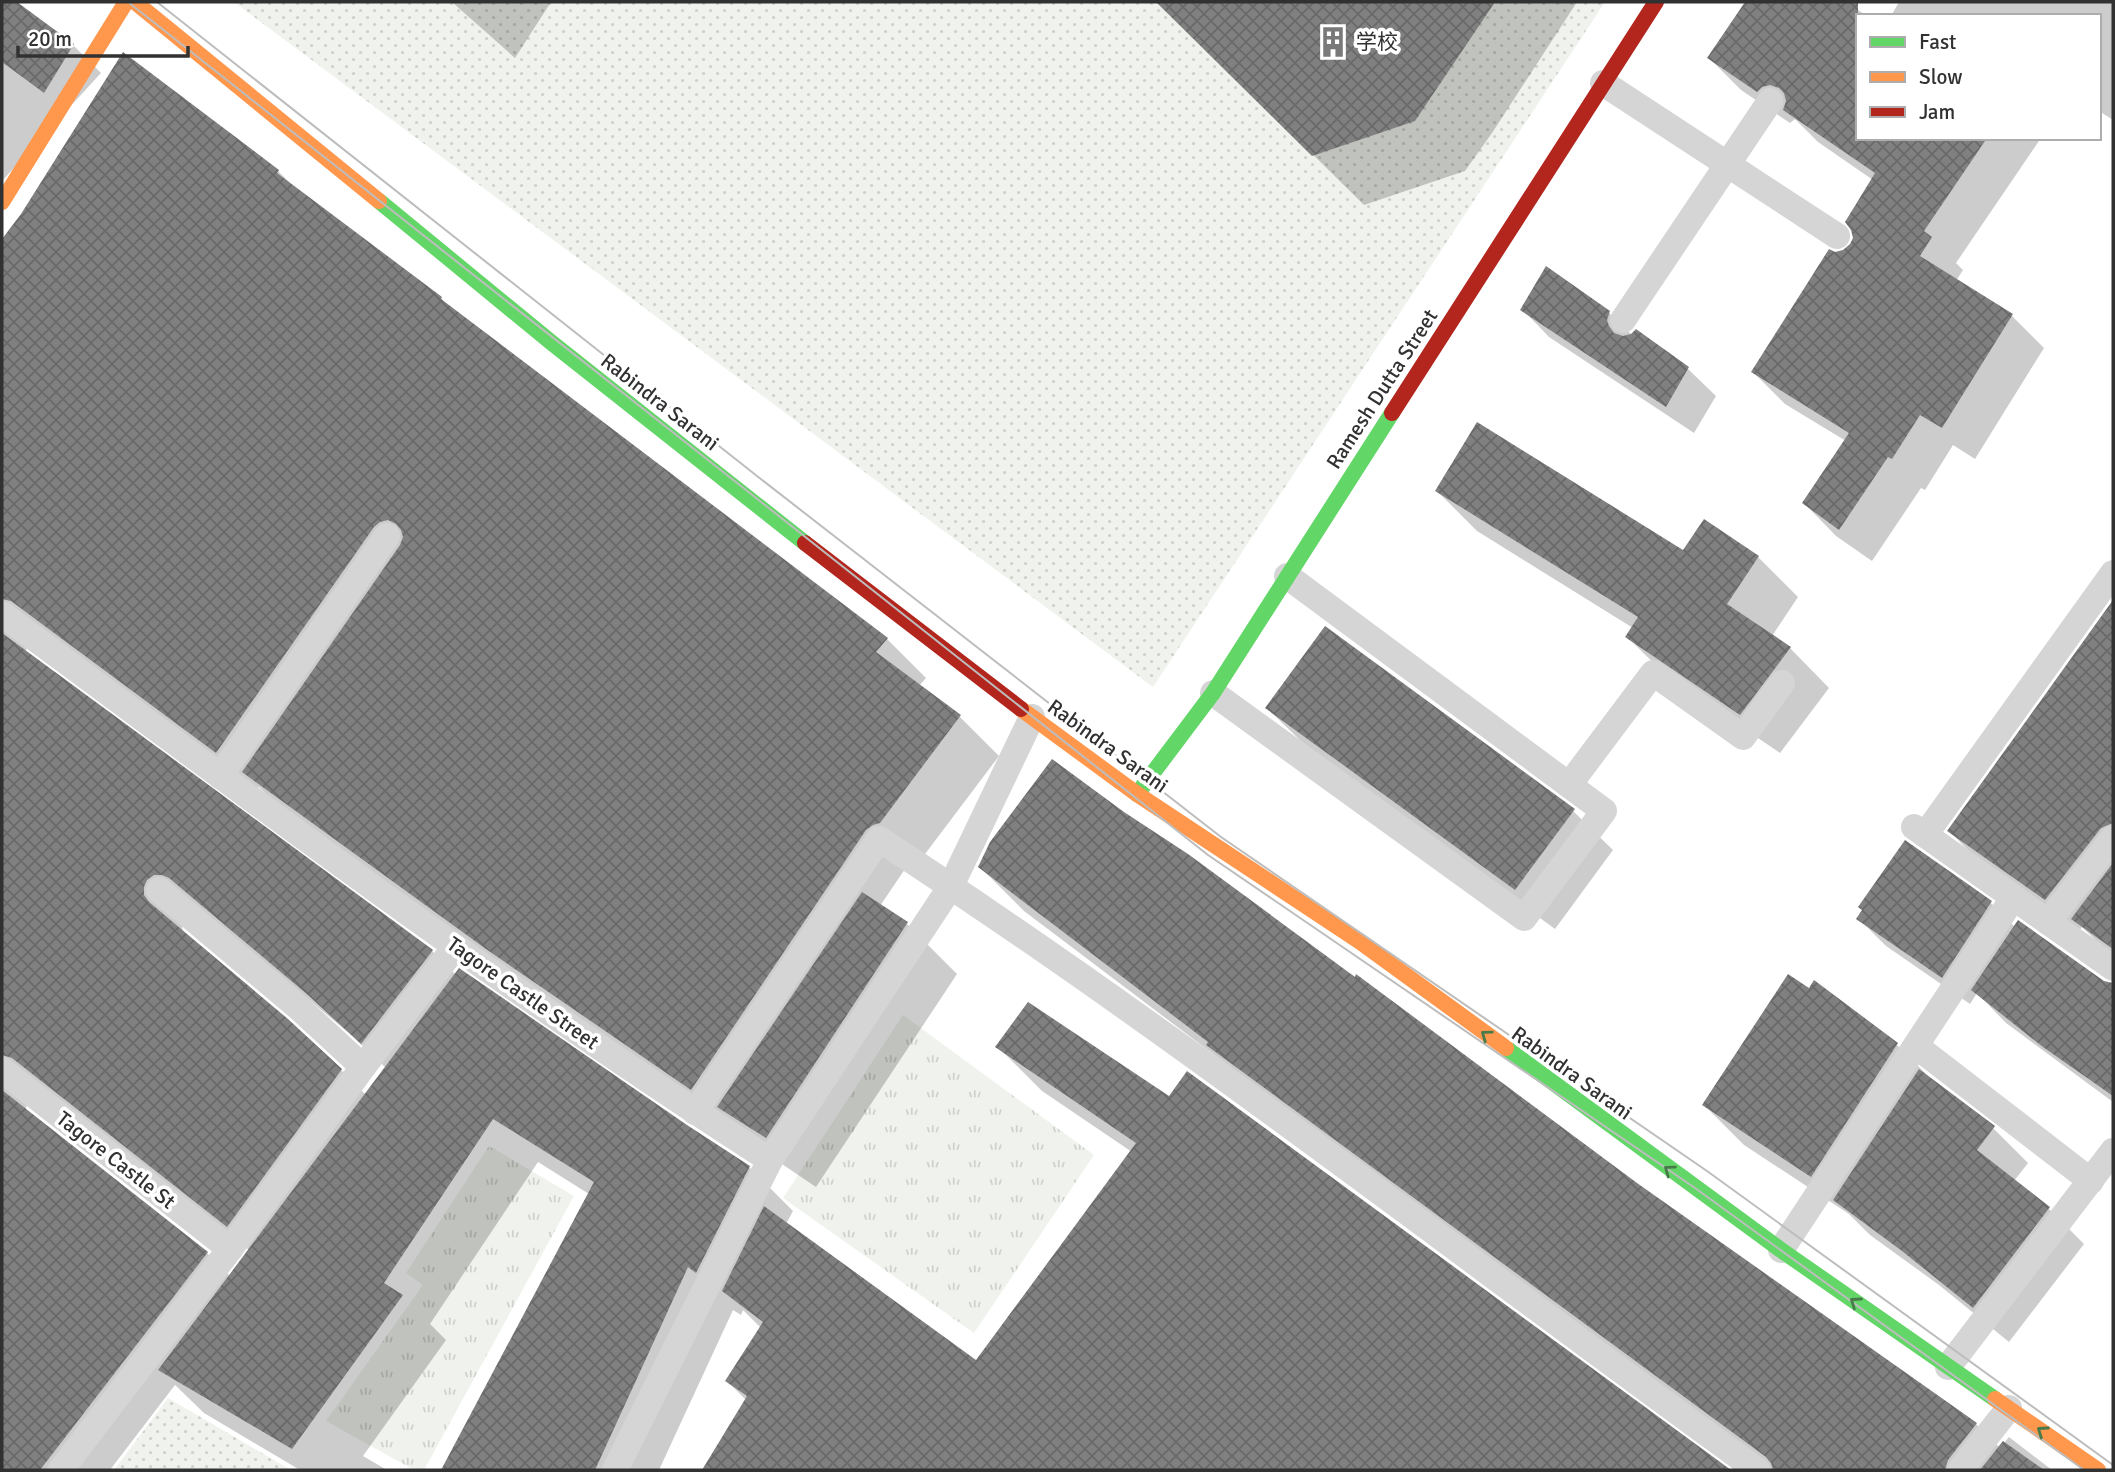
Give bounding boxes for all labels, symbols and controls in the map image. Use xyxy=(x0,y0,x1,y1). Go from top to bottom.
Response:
scale bar xyxy=(18,14,187,58)
legend xyxy=(1856,14,2101,140)
building icon: 学校 xyxy=(1316,25,1350,59)
text: 20 m xyxy=(28,26,72,52)
place label: 学校 xyxy=(1356,29,1398,55)
text: Fast xyxy=(1919,29,1956,55)
text: Slow xyxy=(1919,64,1963,90)
text: Jam xyxy=(1919,99,1955,125)
street label: Ramesh Dutta Street xyxy=(1321,304,1443,474)
street label: Rabindra Sarani xyxy=(596,348,724,456)
street label: Rabindra Sarani xyxy=(1043,693,1173,799)
street label: Tagore Castle Street xyxy=(442,931,604,1055)
street label: Rabindra Sarani xyxy=(1507,1020,1637,1126)
one-way arrow xyxy=(1481,1031,1494,1044)
street label: Tagore Castle St xyxy=(51,1106,181,1214)
one-way arrow xyxy=(1665,1166,1677,1178)
one-way arrow xyxy=(1850,1298,1863,1310)
one-way arrow xyxy=(2037,1427,2050,1439)

